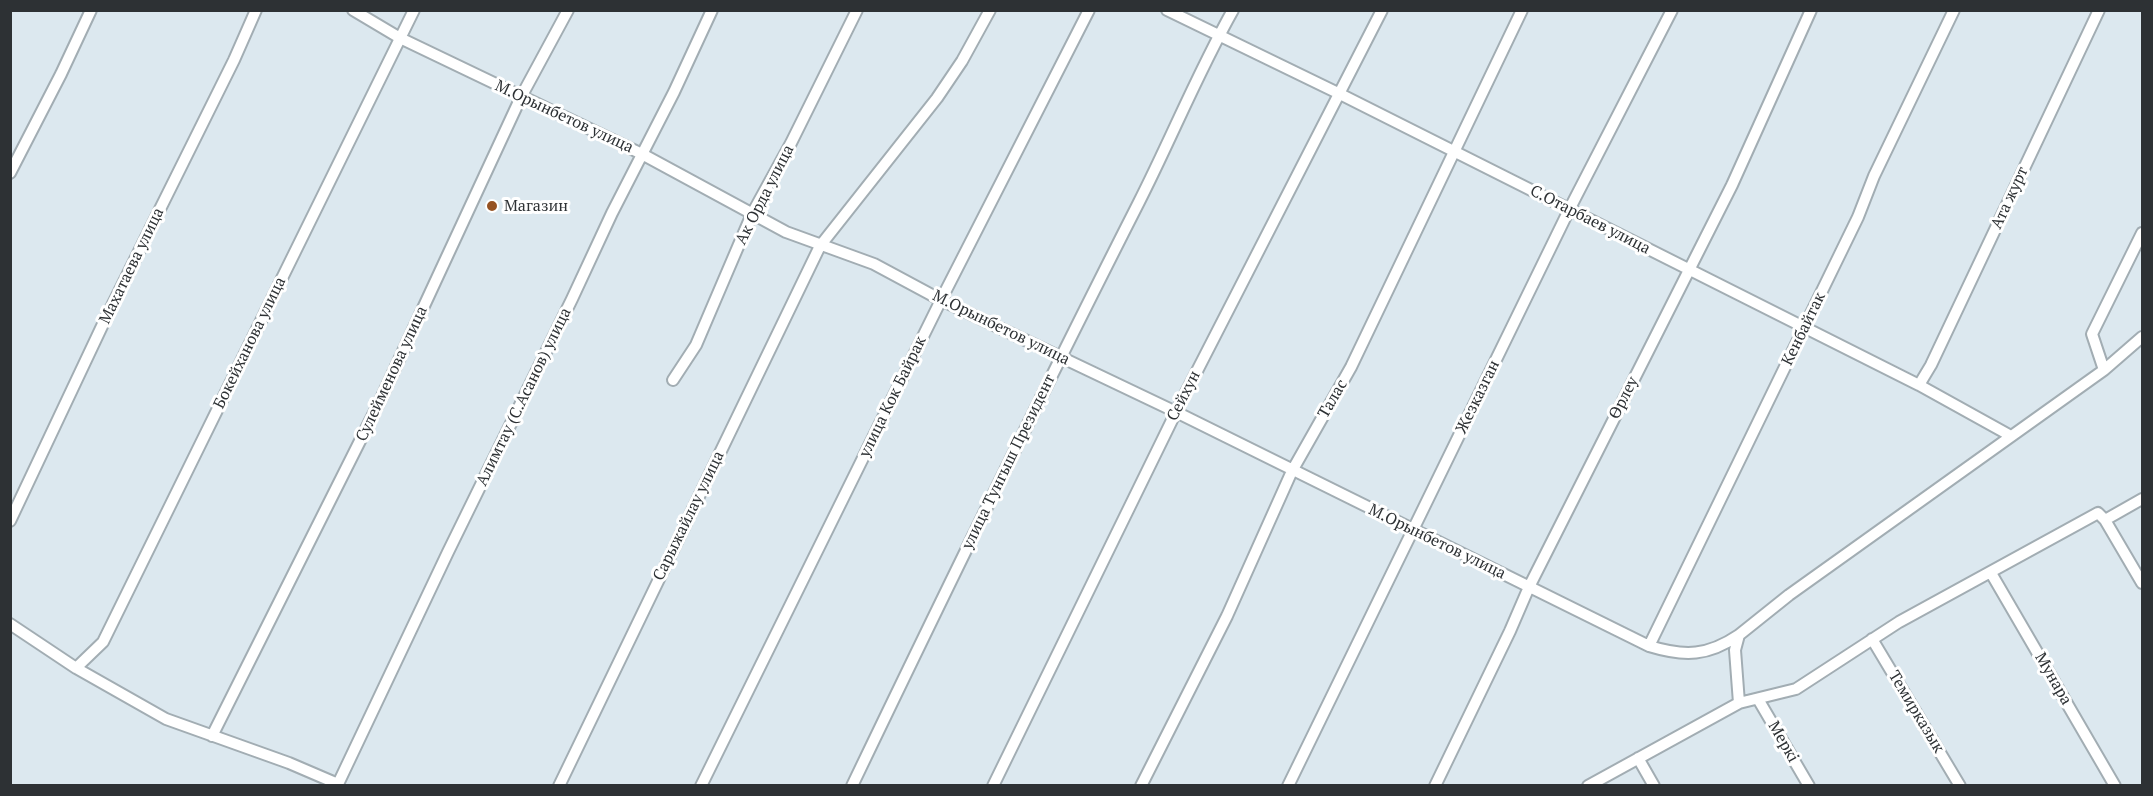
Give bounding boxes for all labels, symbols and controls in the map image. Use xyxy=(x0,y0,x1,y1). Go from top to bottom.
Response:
street label: М.Орынбетов улица xyxy=(492,77,636,157)
street label: Ак Орда улица xyxy=(732,142,798,248)
street label: Ата журт xyxy=(1987,164,2033,232)
street label: С.Отарбаев улица xyxy=(1527,181,1653,259)
place label: Магазин xyxy=(504,196,568,216)
marker: Магазин xyxy=(485,199,499,213)
street label: Махатаева улица xyxy=(96,205,168,327)
street label: Бокейханова улица xyxy=(210,274,290,412)
street label: М.Орынбетов улица xyxy=(929,286,1073,370)
street label: Кенбайтак xyxy=(1778,289,1830,369)
street label: Сулейменова улица xyxy=(352,303,432,445)
street label: Алимтау (С.Асанов) улица xyxy=(472,305,576,489)
street label: улица Кок Байрак xyxy=(855,333,931,461)
street label: Жезказган xyxy=(1452,357,1504,437)
street label: Сейхун xyxy=(1163,368,1205,424)
street label: улица Тунгыш Президент xyxy=(958,371,1060,553)
street label: Өрлеу xyxy=(1605,374,1643,422)
street label: Талас xyxy=(1314,376,1352,422)
street label: Сарыжайлау улица xyxy=(649,448,729,584)
street label: М.Орынбетов улица xyxy=(1365,500,1509,584)
street label: Мунара xyxy=(2030,650,2076,708)
street label: Темирказык xyxy=(1884,667,1948,757)
street label: Меркі xyxy=(1764,718,1802,766)

